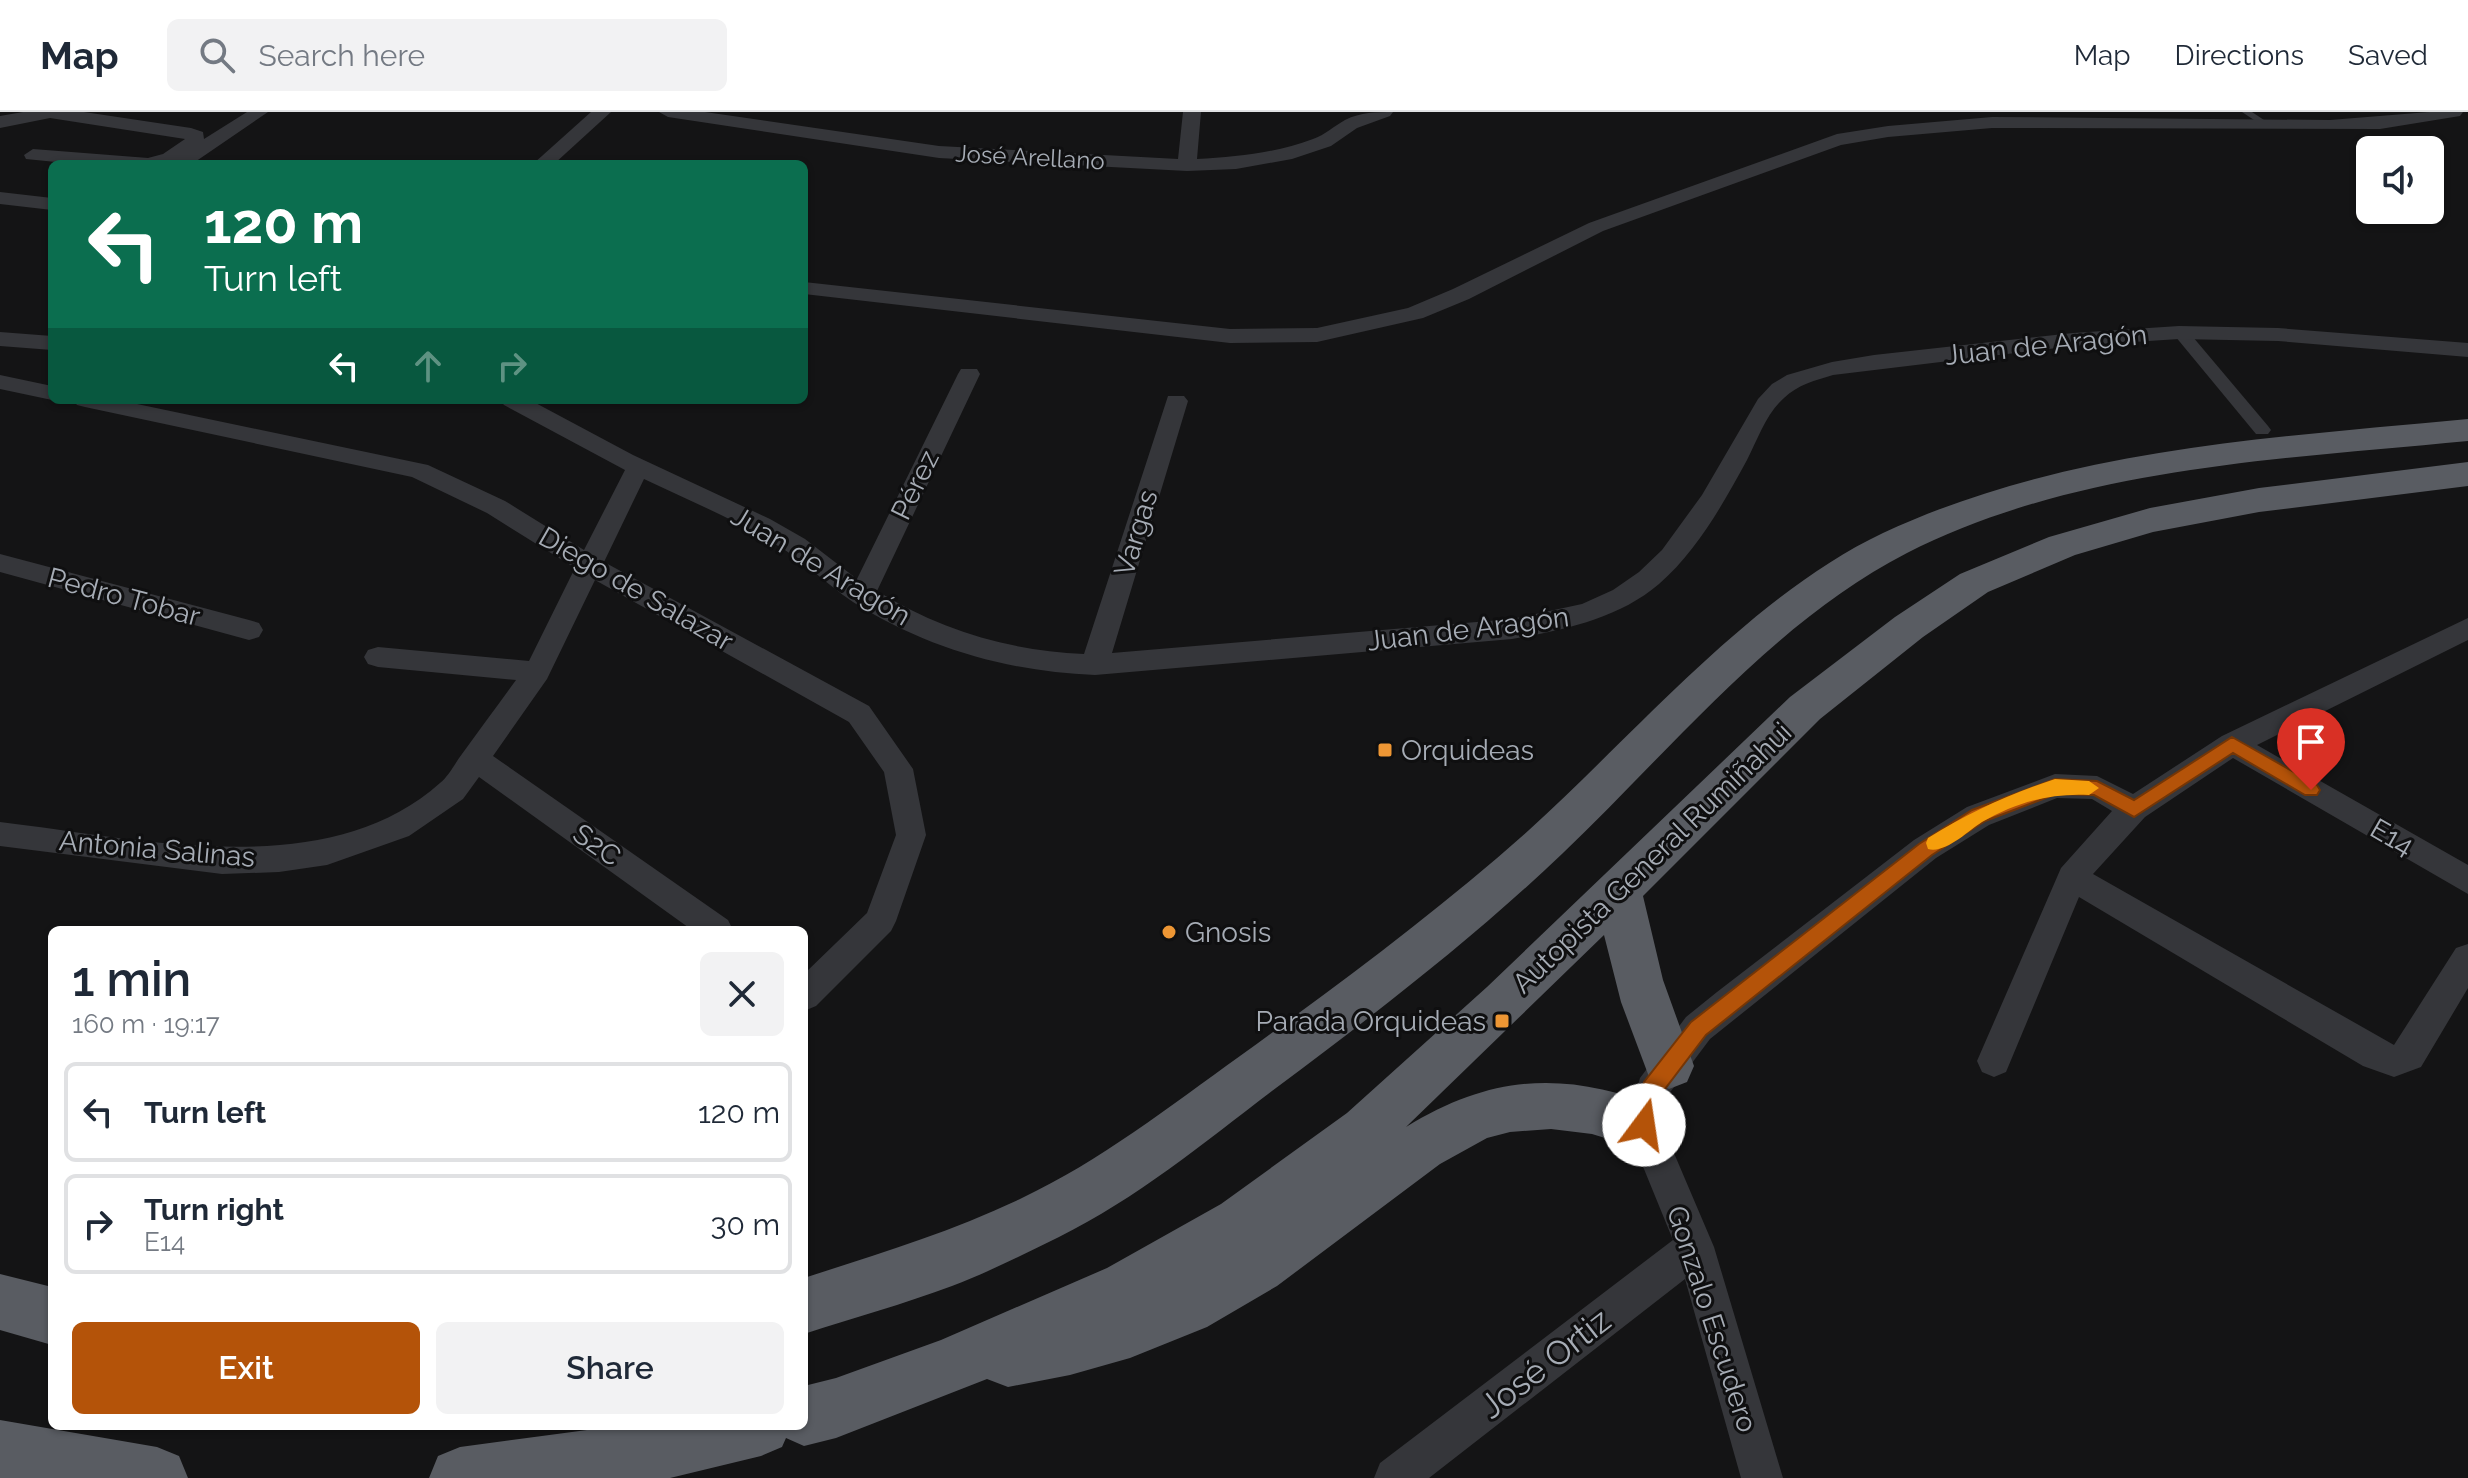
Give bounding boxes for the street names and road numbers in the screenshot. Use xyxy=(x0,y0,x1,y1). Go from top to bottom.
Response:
street label: José Arellano xyxy=(955,139,1105,175)
street label: Juan de Aragón xyxy=(1943,318,2149,372)
street label: Pérez xyxy=(884,445,946,525)
street label: Vargas xyxy=(1107,486,1165,580)
street label: Juan de Aragón xyxy=(725,500,917,632)
street label: Diego de Salazar xyxy=(533,520,739,658)
street label: Pedro Tobar xyxy=(44,561,204,633)
street label: Juan de Aragón xyxy=(1365,600,1571,658)
street label: Autopista General Rumiñahui xyxy=(1506,716,1798,1000)
street label: E14 xyxy=(2365,812,2419,862)
street label: S2C xyxy=(567,817,627,873)
street label: Antonia Salinas xyxy=(58,824,256,874)
street label: Gonzalo Escudero xyxy=(1660,1202,1764,1436)
street label: José Ortiz xyxy=(1472,1300,1618,1426)

